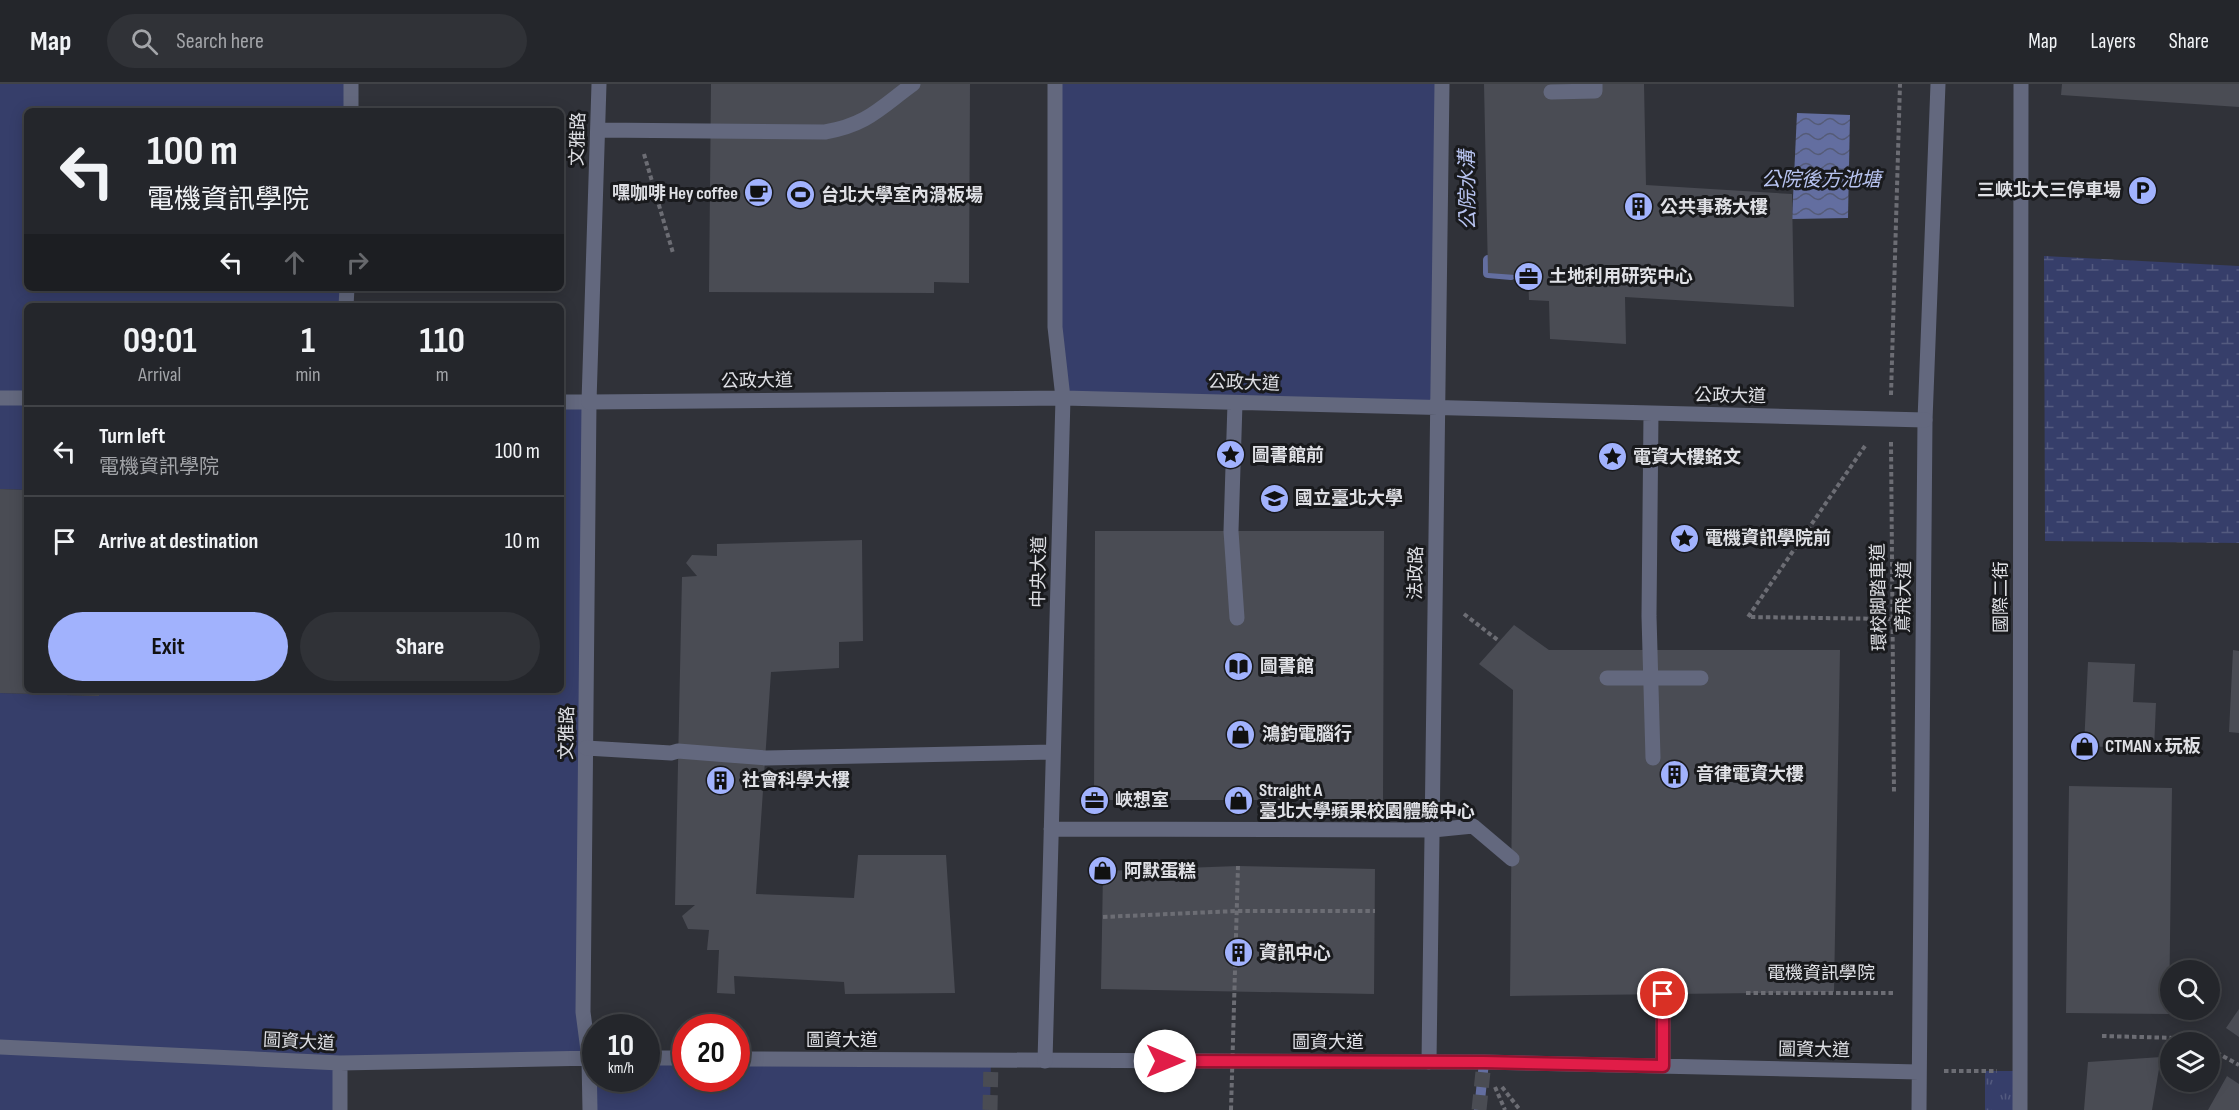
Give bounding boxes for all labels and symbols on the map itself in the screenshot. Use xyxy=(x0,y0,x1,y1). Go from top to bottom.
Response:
street label: 文雅路 xyxy=(567,112,589,166)
water label: 公院水溝 xyxy=(1455,147,1481,230)
water label: 公院後方池塘 xyxy=(1761,168,1884,192)
parking icon: 三峽北大三停車場 xyxy=(2126,174,2158,206)
cafe icon: 嘿咖啡 Hey coffee xyxy=(743,177,775,209)
sports icon: 台北大學室內滑板場 xyxy=(784,179,816,211)
place label: 三峽北大三停車場 xyxy=(1977,180,2121,201)
place label: 嘿咖啡 Hey coffee xyxy=(612,183,738,204)
place label: 台北大學室內滑板場 xyxy=(821,185,983,206)
building icon: 公共事務大樓 xyxy=(1623,191,1655,223)
place label: 公共事務大樓 xyxy=(1660,197,1768,218)
office icon: 土地利用研究中心 xyxy=(1512,260,1544,292)
place label: 土地利用研究中心 xyxy=(1549,266,1693,287)
street label: 公政大道 xyxy=(721,370,793,392)
street label: 公政大道 xyxy=(1208,371,1280,395)
street label: 公政大道 xyxy=(1694,385,1766,407)
place icon: 圖書館前 xyxy=(1215,439,1247,471)
place icon: 電資大樓銘文 xyxy=(1596,441,1628,473)
place label: 圖書館前 xyxy=(1252,445,1324,466)
place label: 電資大樓銘文 xyxy=(1633,446,1741,468)
school or university icon: 國立臺北大學 xyxy=(1258,482,1290,514)
place label: 國立臺北大學 xyxy=(1295,488,1403,509)
place icon: 電機資訊學院前 xyxy=(1668,522,1700,554)
place label: 電機資訊學院前 xyxy=(1705,527,1831,549)
street label: 中央大道 xyxy=(1028,536,1050,608)
street label: 環校脚踏車道 xyxy=(1868,543,1890,651)
street label: 法政路 xyxy=(1405,546,1427,600)
street label: 鳶飛大道 xyxy=(1893,561,1915,633)
street label: 國際二街 xyxy=(1991,561,2012,633)
library icon: 圖書館 xyxy=(1223,650,1255,682)
place label: 圖書館 xyxy=(1260,656,1314,677)
street label: 文雅路 xyxy=(556,706,578,760)
shop icon: 鴻鈞電腦行 xyxy=(1225,718,1257,750)
place label: 鴻鈞電腦行 xyxy=(1262,723,1352,745)
shop icon: CTMAN x 玩板 xyxy=(2068,730,2100,762)
place label: CTMAN x 玩板 xyxy=(2105,736,2201,757)
building icon: 音律電資大樓 xyxy=(1659,758,1691,790)
place label: 音律電資大樓 xyxy=(1696,763,1804,785)
building icon: 社會科學大樓 xyxy=(705,764,737,796)
place label: 社會科學大樓 xyxy=(742,770,850,791)
place label: Straight A 臺北大學蘋果校園體驗中心 xyxy=(1259,780,1475,822)
office icon: 峽想室 xyxy=(1078,784,1110,816)
shop icon: Straight A 臺北大學蘋果校園體驗中心 xyxy=(1222,784,1254,816)
place label: 峽想室 xyxy=(1115,790,1169,811)
shop icon: 阿默蛋糕 xyxy=(1087,855,1119,887)
place label: 阿默蛋糕 xyxy=(1124,861,1196,882)
building icon: 資訊中心 xyxy=(1222,937,1254,969)
place label: 資訊中心 xyxy=(1259,942,1331,964)
street label: 電機資訊學院 xyxy=(1767,963,1875,984)
pin xyxy=(1637,968,1688,1019)
speed limit sign: 20 xyxy=(672,1014,750,1092)
position arrow xyxy=(1133,1029,1197,1093)
street label: 圖資大道 xyxy=(262,1030,336,1054)
street label: 圖資大道 xyxy=(806,1030,878,1051)
street label: 圖資大道 xyxy=(1292,1032,1364,1053)
street label: 圖資大道 xyxy=(1778,1039,1850,1061)

